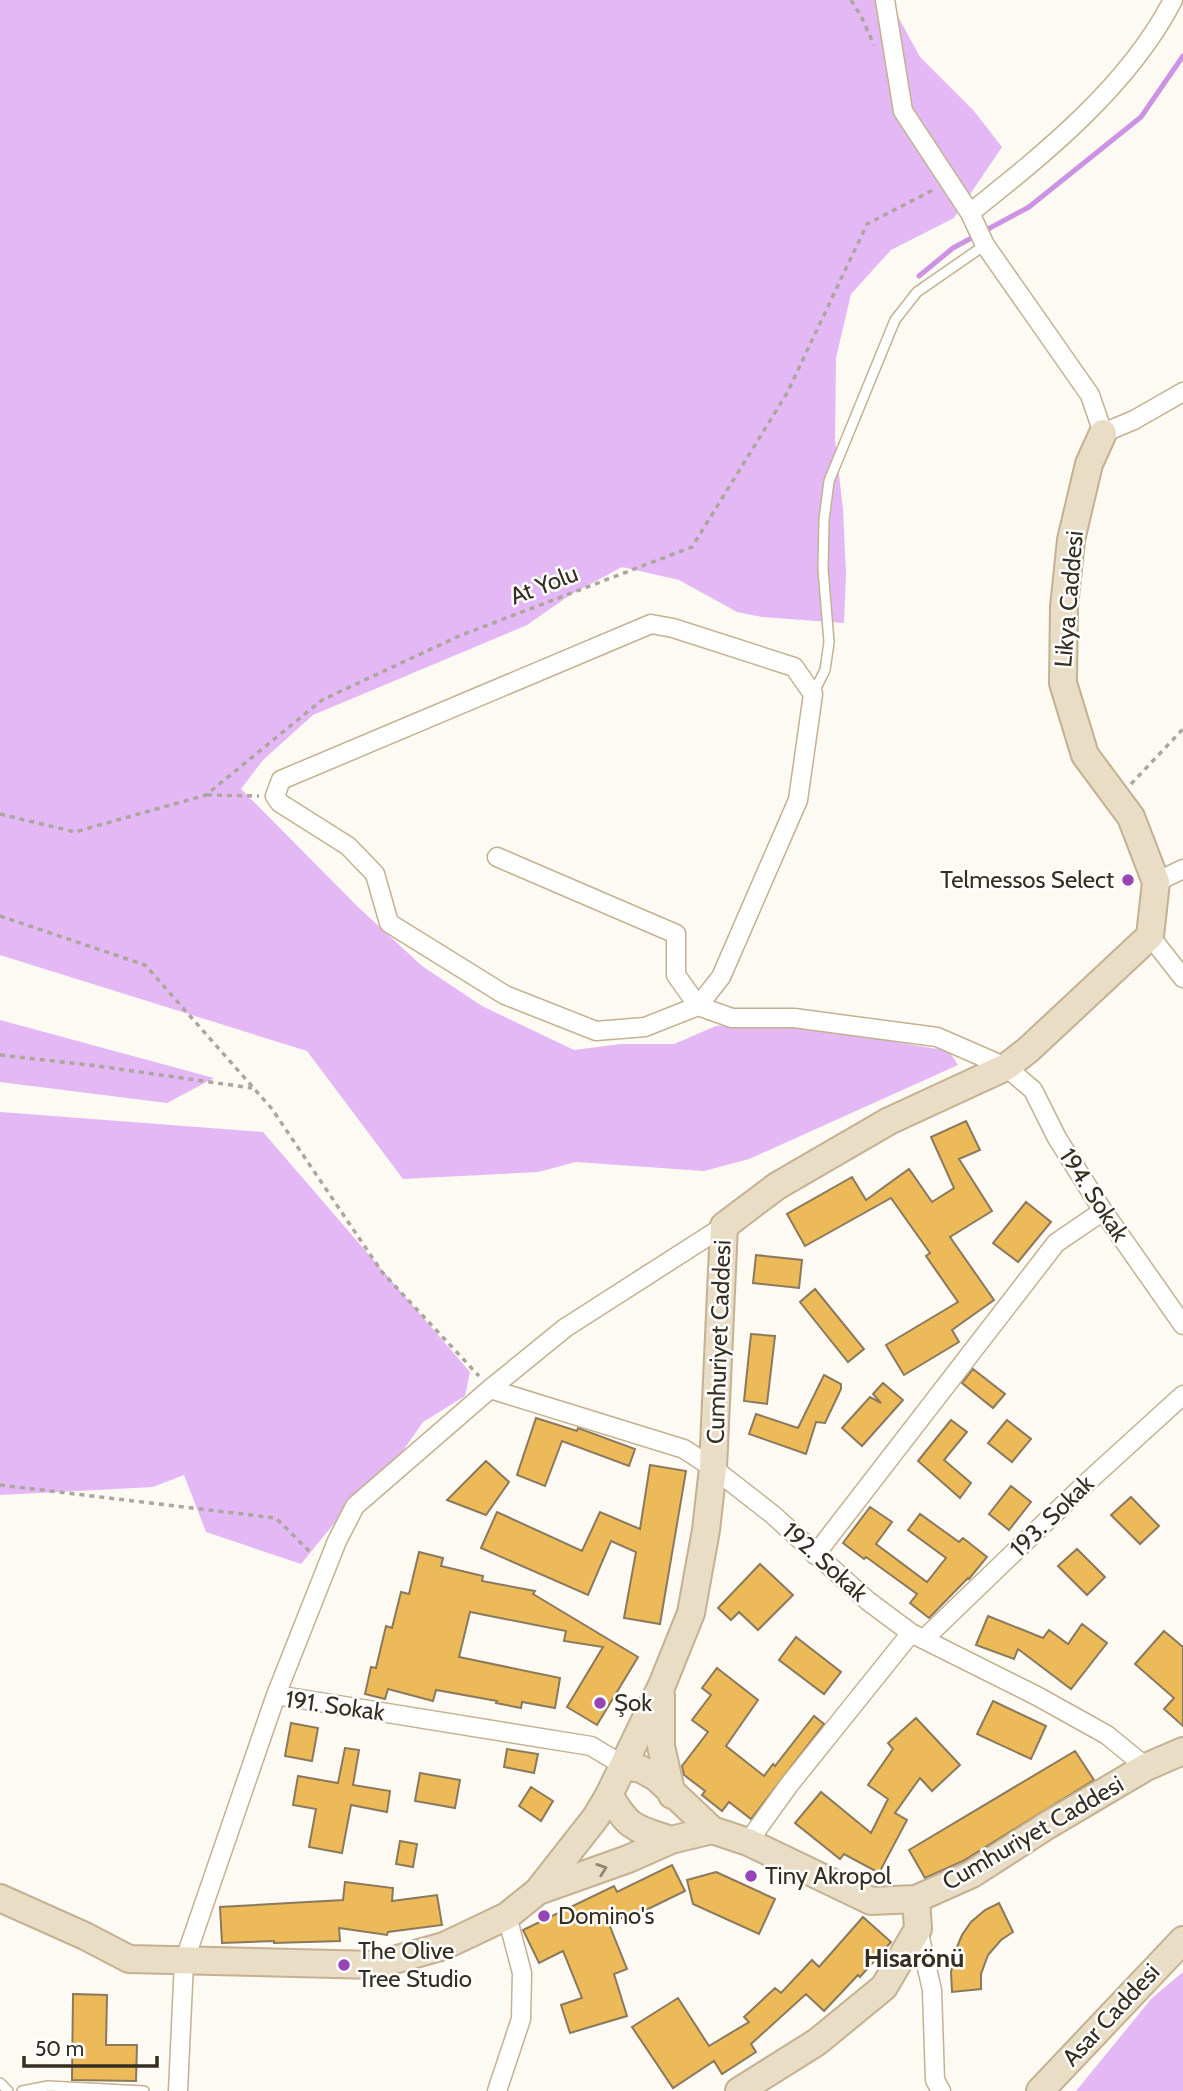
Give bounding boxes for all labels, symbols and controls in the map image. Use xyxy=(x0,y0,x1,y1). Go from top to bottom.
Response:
street label: Likya Caddesi xyxy=(1048,529,1089,668)
street label: At Yolu xyxy=(506,558,582,611)
place label: Telmessos Select xyxy=(940,865,1114,894)
marker: Telmessos Select xyxy=(1120,872,1136,888)
street label: 194. Sokak xyxy=(1054,1143,1135,1247)
street label: Cumhuriyet Caddesi xyxy=(700,1239,737,1445)
street label: 193. Sokak xyxy=(1004,1469,1100,1563)
street label: 192. Sokak xyxy=(777,1516,874,1608)
street label: 191. Sokak xyxy=(284,1684,387,1727)
place label: Şok xyxy=(614,1688,652,1717)
marker: Şok xyxy=(592,1695,608,1711)
street label: Cumhuriyet Caddesi xyxy=(937,1769,1128,1896)
place label: Tiny Akropol xyxy=(765,1861,892,1890)
one-way arrow xyxy=(596,1863,608,1877)
marker: Tiny Akropol xyxy=(743,1868,759,1884)
place label: Domino's xyxy=(558,1901,655,1930)
marker: Domino's xyxy=(536,1908,552,1924)
place label: The Olive Tree Studio xyxy=(358,1936,472,1993)
district label: Hisarönü xyxy=(864,1942,964,1974)
marker: The Olive Tree Studio xyxy=(336,1957,352,1973)
street label: Asar Caddesi xyxy=(1056,1957,1165,2072)
scale bar xyxy=(24,2024,158,2068)
text: 50 m xyxy=(35,2036,84,2061)

